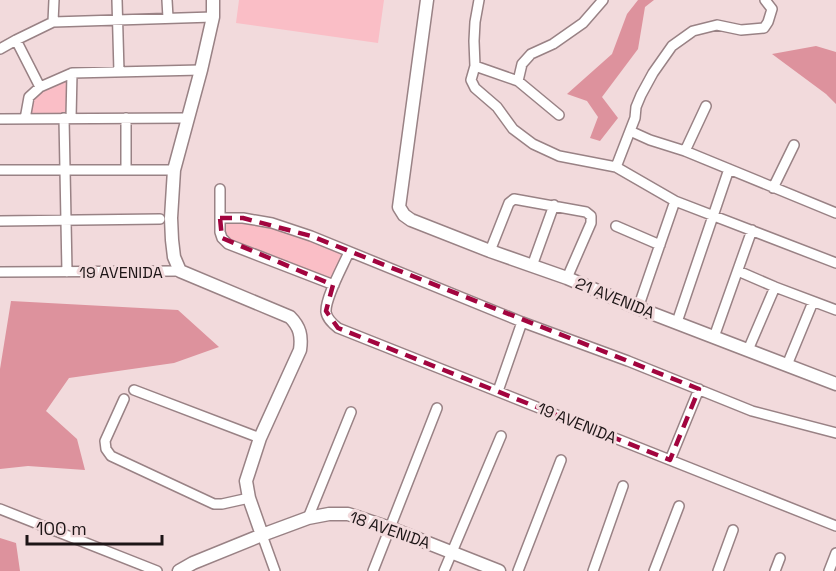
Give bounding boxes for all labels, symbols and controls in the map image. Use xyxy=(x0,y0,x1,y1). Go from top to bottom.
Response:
street label: 19 AVENIDA xyxy=(79,262,163,283)
street label: 21 AVENIDA xyxy=(572,273,658,323)
street label: 19 AVENIDA xyxy=(534,398,620,448)
street label: 18 AVENIDA xyxy=(347,506,433,554)
scale bar xyxy=(27,508,162,546)
text: 100 m xyxy=(36,517,87,540)

